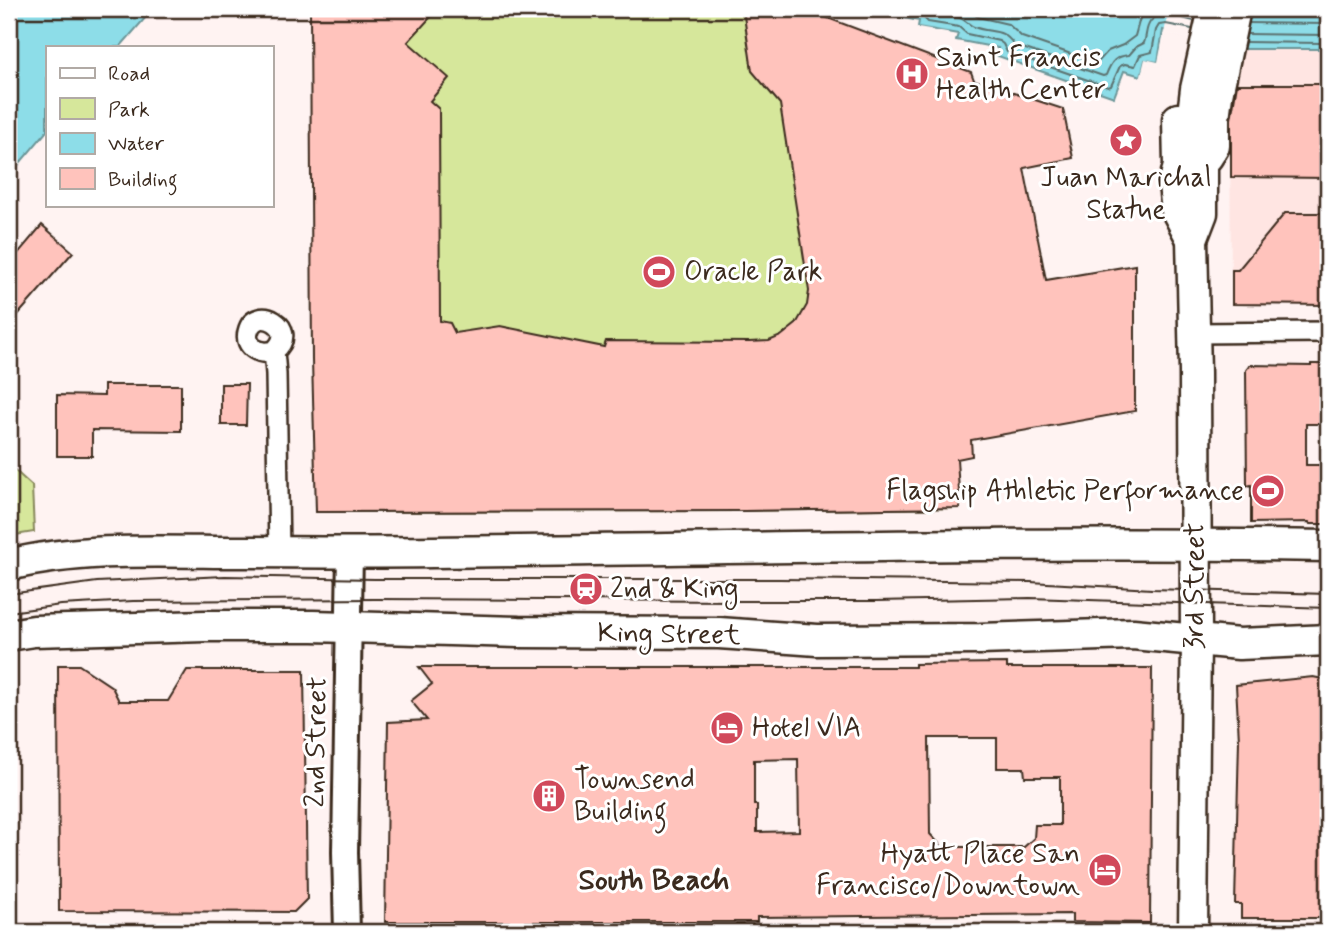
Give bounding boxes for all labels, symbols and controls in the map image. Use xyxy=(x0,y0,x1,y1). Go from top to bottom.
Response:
place label: Saint Francis Health Center xyxy=(936,40,1106,109)
legend xyxy=(46,46,273,206)
hospital icon: Saint Francis Health Center xyxy=(893,55,931,93)
text: Road xyxy=(108,60,150,88)
text: Park xyxy=(108,96,150,124)
place icon: Juan Marichal Statue xyxy=(1107,121,1145,159)
text: Water xyxy=(108,130,164,158)
place label: Juan Marichal Statue xyxy=(1040,160,1212,229)
text: Building xyxy=(108,166,178,196)
sports icon: Oracle Park xyxy=(640,253,678,291)
place label: Oracle Park xyxy=(684,254,823,291)
sports icon: Flagship Athletic Performance xyxy=(1249,472,1287,510)
place label: Flagship Athletic Performance xyxy=(886,473,1244,512)
street label: 3rd Street xyxy=(1177,522,1214,650)
station icon: 2nd & King xyxy=(567,570,605,608)
place label: 2nd & King xyxy=(610,571,739,610)
street label: King Street xyxy=(597,615,741,657)
street label: 2nd Street xyxy=(297,676,337,808)
hotel icon: Hotel VIA xyxy=(708,709,746,747)
place label: Hotel VIA xyxy=(752,710,861,747)
place label: Townsend Building xyxy=(574,762,695,834)
building icon: Townsend Building xyxy=(530,777,568,815)
place label: Hyatt Place San Francisco/Downtown xyxy=(816,836,1080,905)
hotel icon: Hyatt Place San Francisco/Downtown xyxy=(1086,851,1124,889)
district label: South Beach xyxy=(578,861,730,900)

